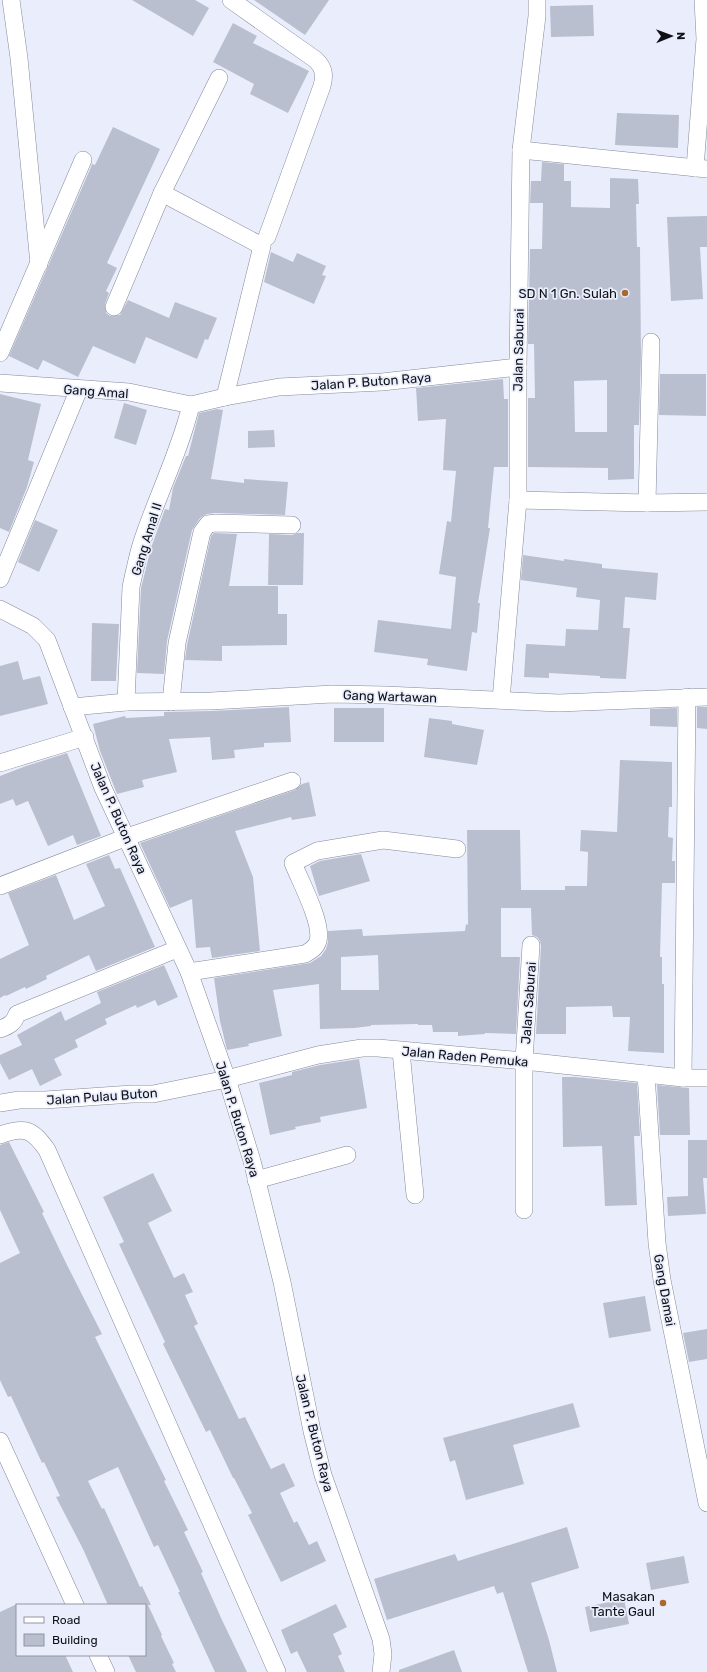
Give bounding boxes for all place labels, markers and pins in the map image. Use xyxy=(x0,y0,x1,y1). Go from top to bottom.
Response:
place label: SD N 1 Gn. Sulah xyxy=(518,286,617,301)
marker: SD N 1 Gn. Sulah xyxy=(620,288,630,298)
place label: Masakan Tante Gaul xyxy=(591,1589,655,1619)
marker: Masakan Tante Gaul xyxy=(658,1598,668,1608)

